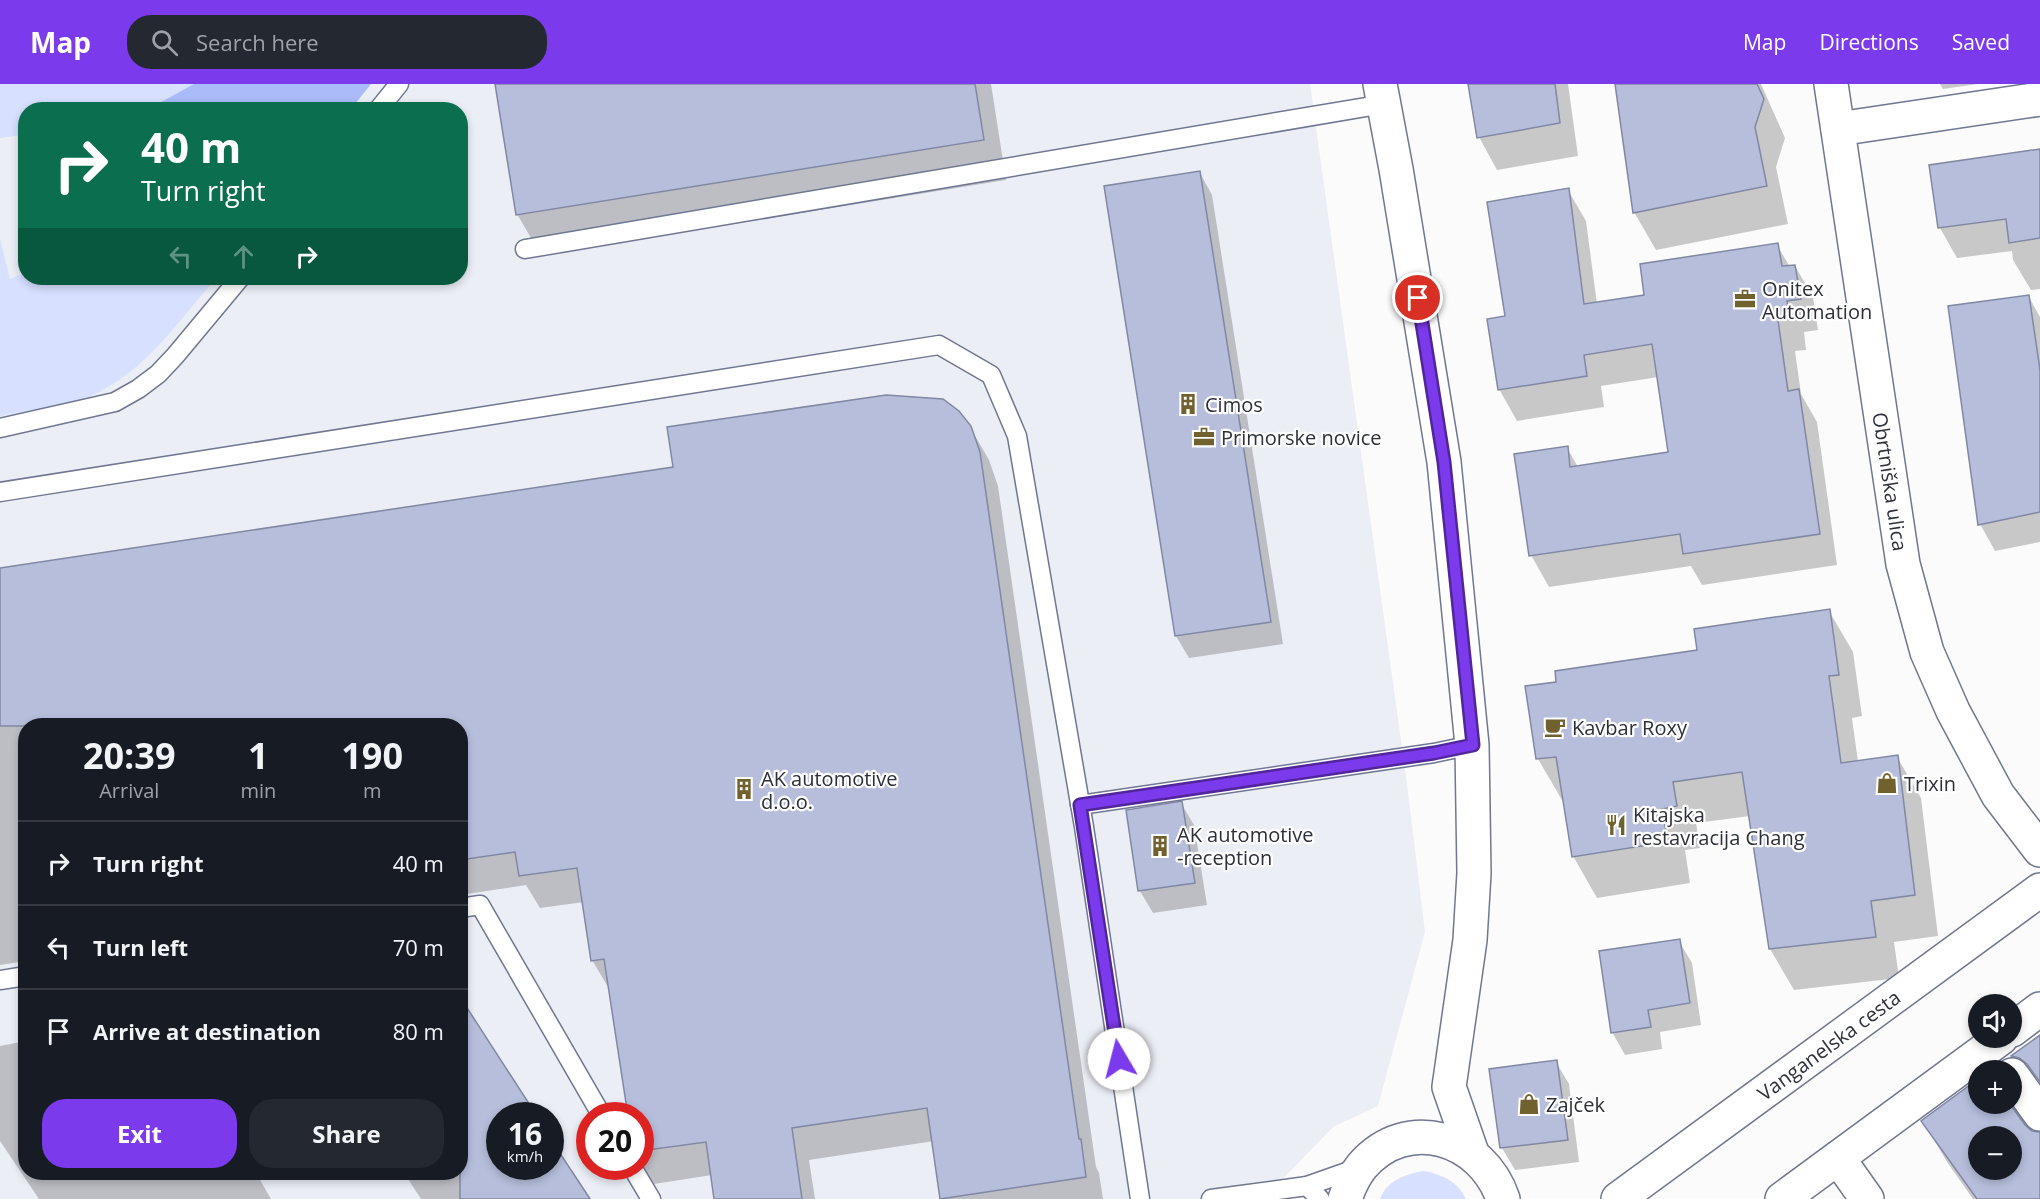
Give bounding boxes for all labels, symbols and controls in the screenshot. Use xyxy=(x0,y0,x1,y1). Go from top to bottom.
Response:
search box xyxy=(127,15,547,69)
text: Map xyxy=(30,23,91,61)
icon: search xyxy=(148,26,181,59)
text: Search here xyxy=(196,27,319,57)
text: Map xyxy=(1743,28,1786,56)
text: Directions xyxy=(1819,28,1919,56)
text: Saved xyxy=(1952,28,2010,56)
text: 40 m xyxy=(141,118,241,175)
icon: right xyxy=(42,126,120,204)
text: Turn right xyxy=(141,172,266,209)
icon: left xyxy=(164,240,197,273)
icon: ahead xyxy=(227,240,260,273)
icon: right xyxy=(290,240,323,273)
pin xyxy=(1392,272,1443,323)
place label: Onitex Automation xyxy=(1762,275,1872,325)
icon: arrive xyxy=(1401,281,1434,314)
office icon: Onitex Automation xyxy=(1733,287,1757,311)
place label: Cimos xyxy=(1205,391,1263,418)
building icon: Cimos xyxy=(1176,392,1200,416)
street label: Obrtniška ulica xyxy=(1867,410,1914,553)
place label: Primorske novice xyxy=(1221,424,1382,451)
office icon: Primorske novice xyxy=(1192,425,1216,449)
place label: Kavbar Roxy xyxy=(1572,714,1688,741)
cafe icon: Kavbar Roxy xyxy=(1543,715,1567,739)
text: 20:39 xyxy=(83,731,176,780)
text: 1 xyxy=(248,731,269,780)
text: 190 xyxy=(341,731,403,780)
place label: AK automotive d.o.o. xyxy=(761,765,898,815)
place label: Trixin xyxy=(1904,770,1956,797)
shop icon: Trixin xyxy=(1875,771,1899,795)
text: Arrival xyxy=(99,777,159,804)
text: min xyxy=(240,777,276,804)
text: m xyxy=(363,777,381,804)
building icon: AK automotive d.o.o. xyxy=(732,777,756,801)
place label: Kitajska restavracija Chang xyxy=(1633,801,1805,851)
restaurant icon: Kitajska restavracija Chang xyxy=(1604,813,1628,837)
place label: AK automotive -reception xyxy=(1177,821,1314,871)
building icon: AK automotive -reception xyxy=(1148,834,1172,858)
icon: right xyxy=(42,847,75,880)
text: Turn right xyxy=(93,848,204,878)
text: 40 m xyxy=(393,848,444,878)
icon: left xyxy=(42,931,75,964)
text: Turn left xyxy=(93,932,188,962)
text: 70 m xyxy=(393,932,444,962)
street label: Vanganelska cesta xyxy=(1752,983,1905,1106)
map controls xyxy=(1968,994,2022,1180)
button: sound xyxy=(1968,994,2022,1048)
icon: arrive xyxy=(42,1015,75,1048)
text: Arrive at destination xyxy=(93,1016,321,1046)
text: 80 m xyxy=(393,1016,444,1046)
position arrow xyxy=(1087,1027,1151,1091)
button: + xyxy=(1968,1060,2022,1114)
place label: Zajček xyxy=(1546,1091,1605,1118)
shop icon: Zajček xyxy=(1517,1092,1541,1116)
button: Exit xyxy=(42,1099,237,1168)
button: Share xyxy=(249,1099,444,1168)
speed limit sign: 20 xyxy=(576,1102,654,1180)
text: 16 xyxy=(508,1113,542,1154)
button: − xyxy=(1968,1126,2022,1180)
text: km/h xyxy=(507,1146,543,1166)

